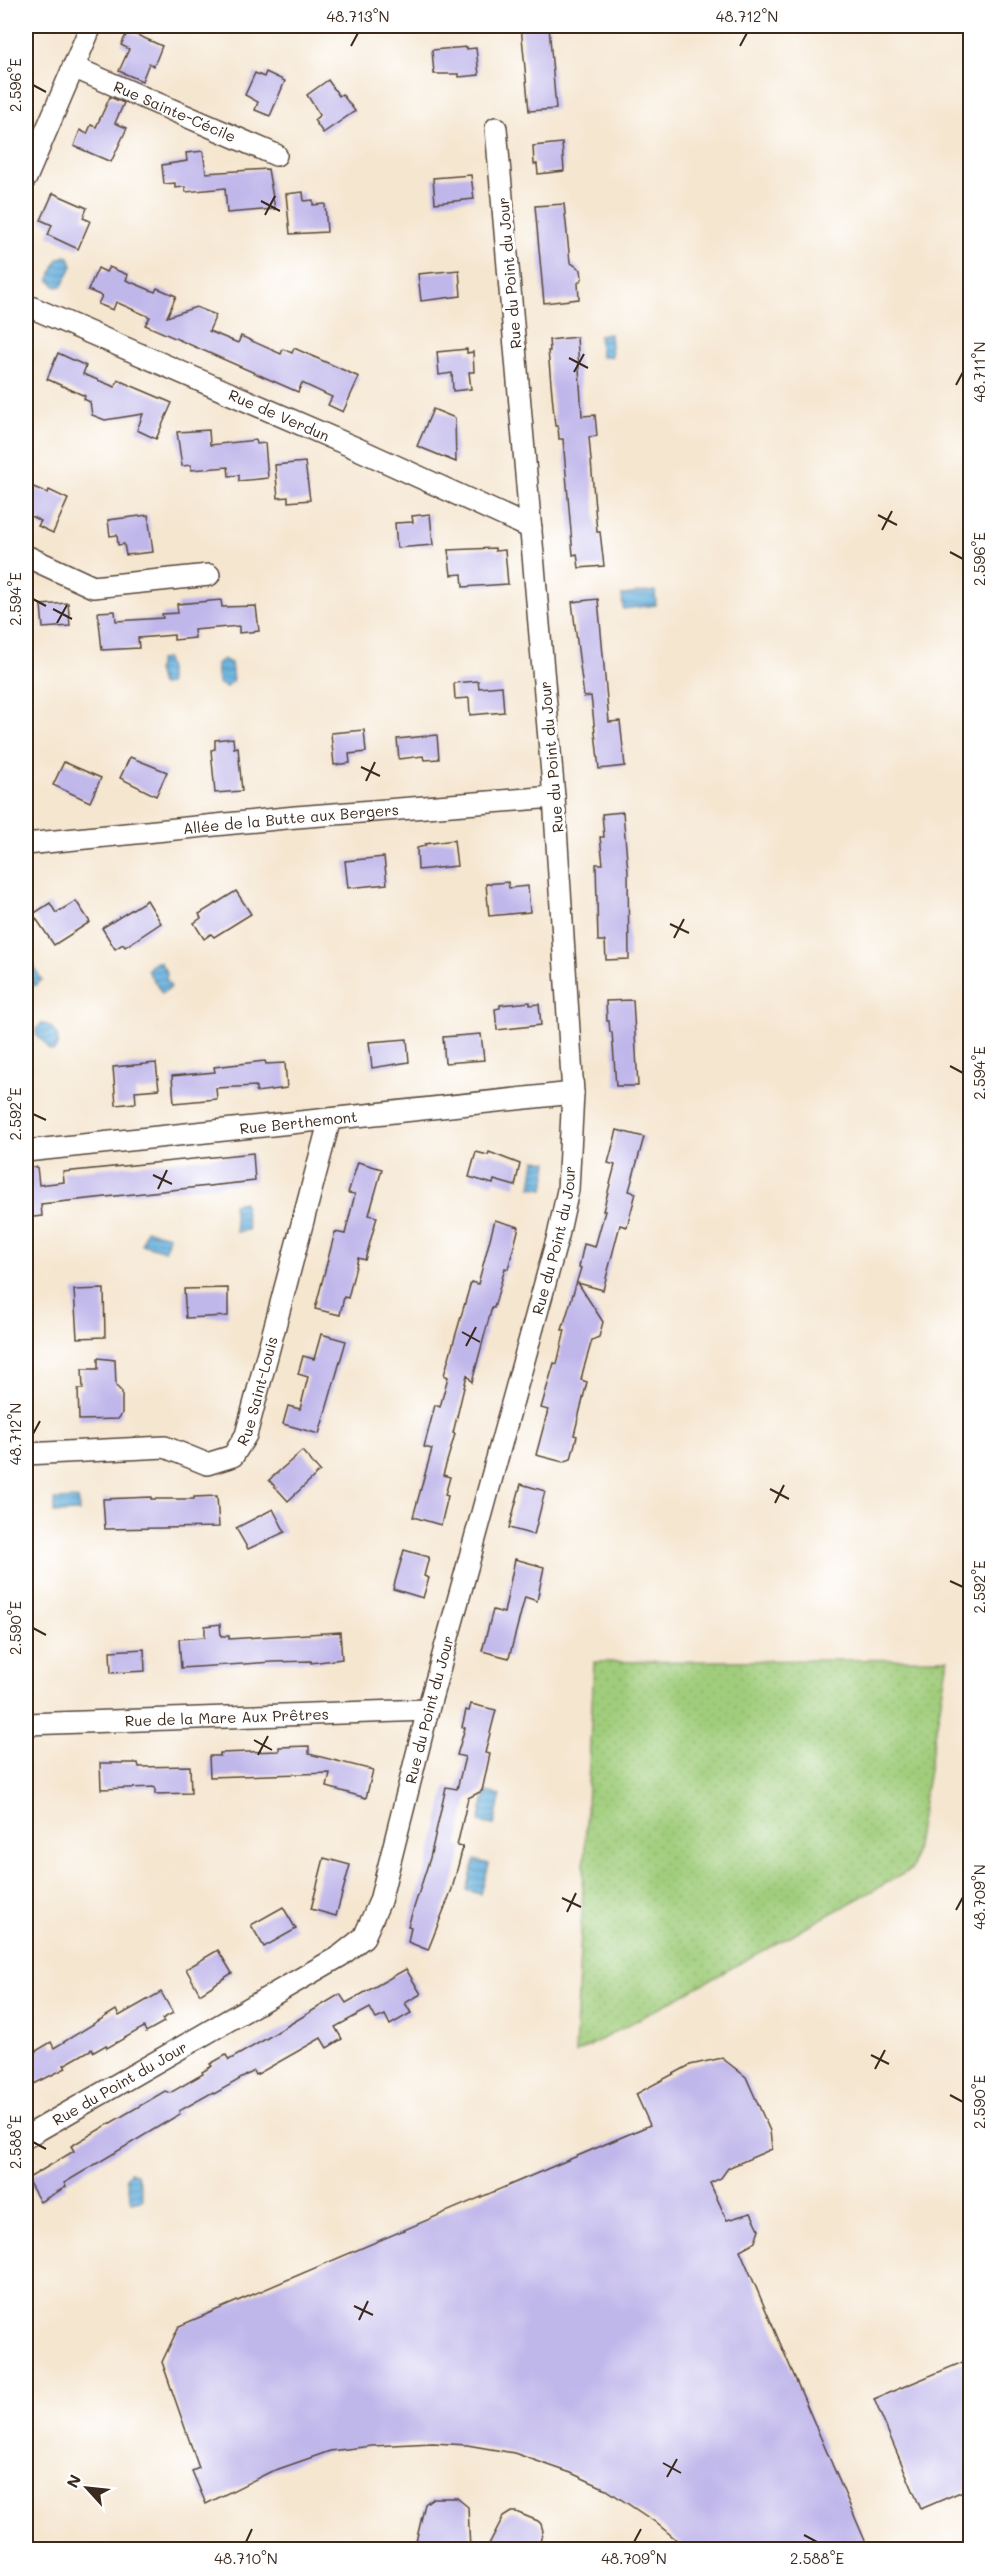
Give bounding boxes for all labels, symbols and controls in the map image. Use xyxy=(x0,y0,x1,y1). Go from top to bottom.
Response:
text: 48.713°N xyxy=(326,6,390,26)
text: 48.712°N xyxy=(716,6,778,26)
text: 2.596°E xyxy=(5,58,25,112)
street label: Rue Sainte-Cécile xyxy=(111,76,239,146)
street label: Rue du Point du Jour xyxy=(492,196,526,350)
text: 48.711°N xyxy=(969,342,989,402)
street label: Rue de Verdun xyxy=(226,384,333,446)
text: 2.596°E xyxy=(969,532,989,586)
text: 2.594°E xyxy=(5,572,25,626)
street label: Rue du Point du Jour xyxy=(534,680,568,834)
street label: Allée de la Butte aux Bergers xyxy=(182,799,400,838)
text: 2.594°E xyxy=(969,1046,989,1100)
text: 2.592°E xyxy=(5,1087,25,1141)
street label: Rue Berthemont xyxy=(239,1106,358,1138)
street label: Rue du Point du Jour xyxy=(527,1165,579,1317)
street label: Rue Saint-Louis xyxy=(232,1334,282,1449)
text: 48.712°N xyxy=(5,1403,25,1465)
text: 2.592°E xyxy=(969,1560,989,1614)
text: 2.590°E xyxy=(5,1601,25,1655)
street label: Rue du Point du Jour xyxy=(400,1633,458,1786)
street label: Rue de la Mare Aux Prêtres xyxy=(124,1703,329,1731)
text: 48.709°N xyxy=(969,1864,989,1930)
street label: Rue du Point du Jour xyxy=(49,2036,191,2130)
text: 2.590°E xyxy=(969,2075,989,2129)
text: 2.588°E xyxy=(5,2115,25,2169)
north arrow xyxy=(57,2458,117,2518)
text: N xyxy=(61,2471,85,2491)
text: 48.710°N xyxy=(214,2548,278,2568)
text: 48.709°N xyxy=(601,2548,667,2568)
text: 2.588°E xyxy=(790,2548,844,2568)

